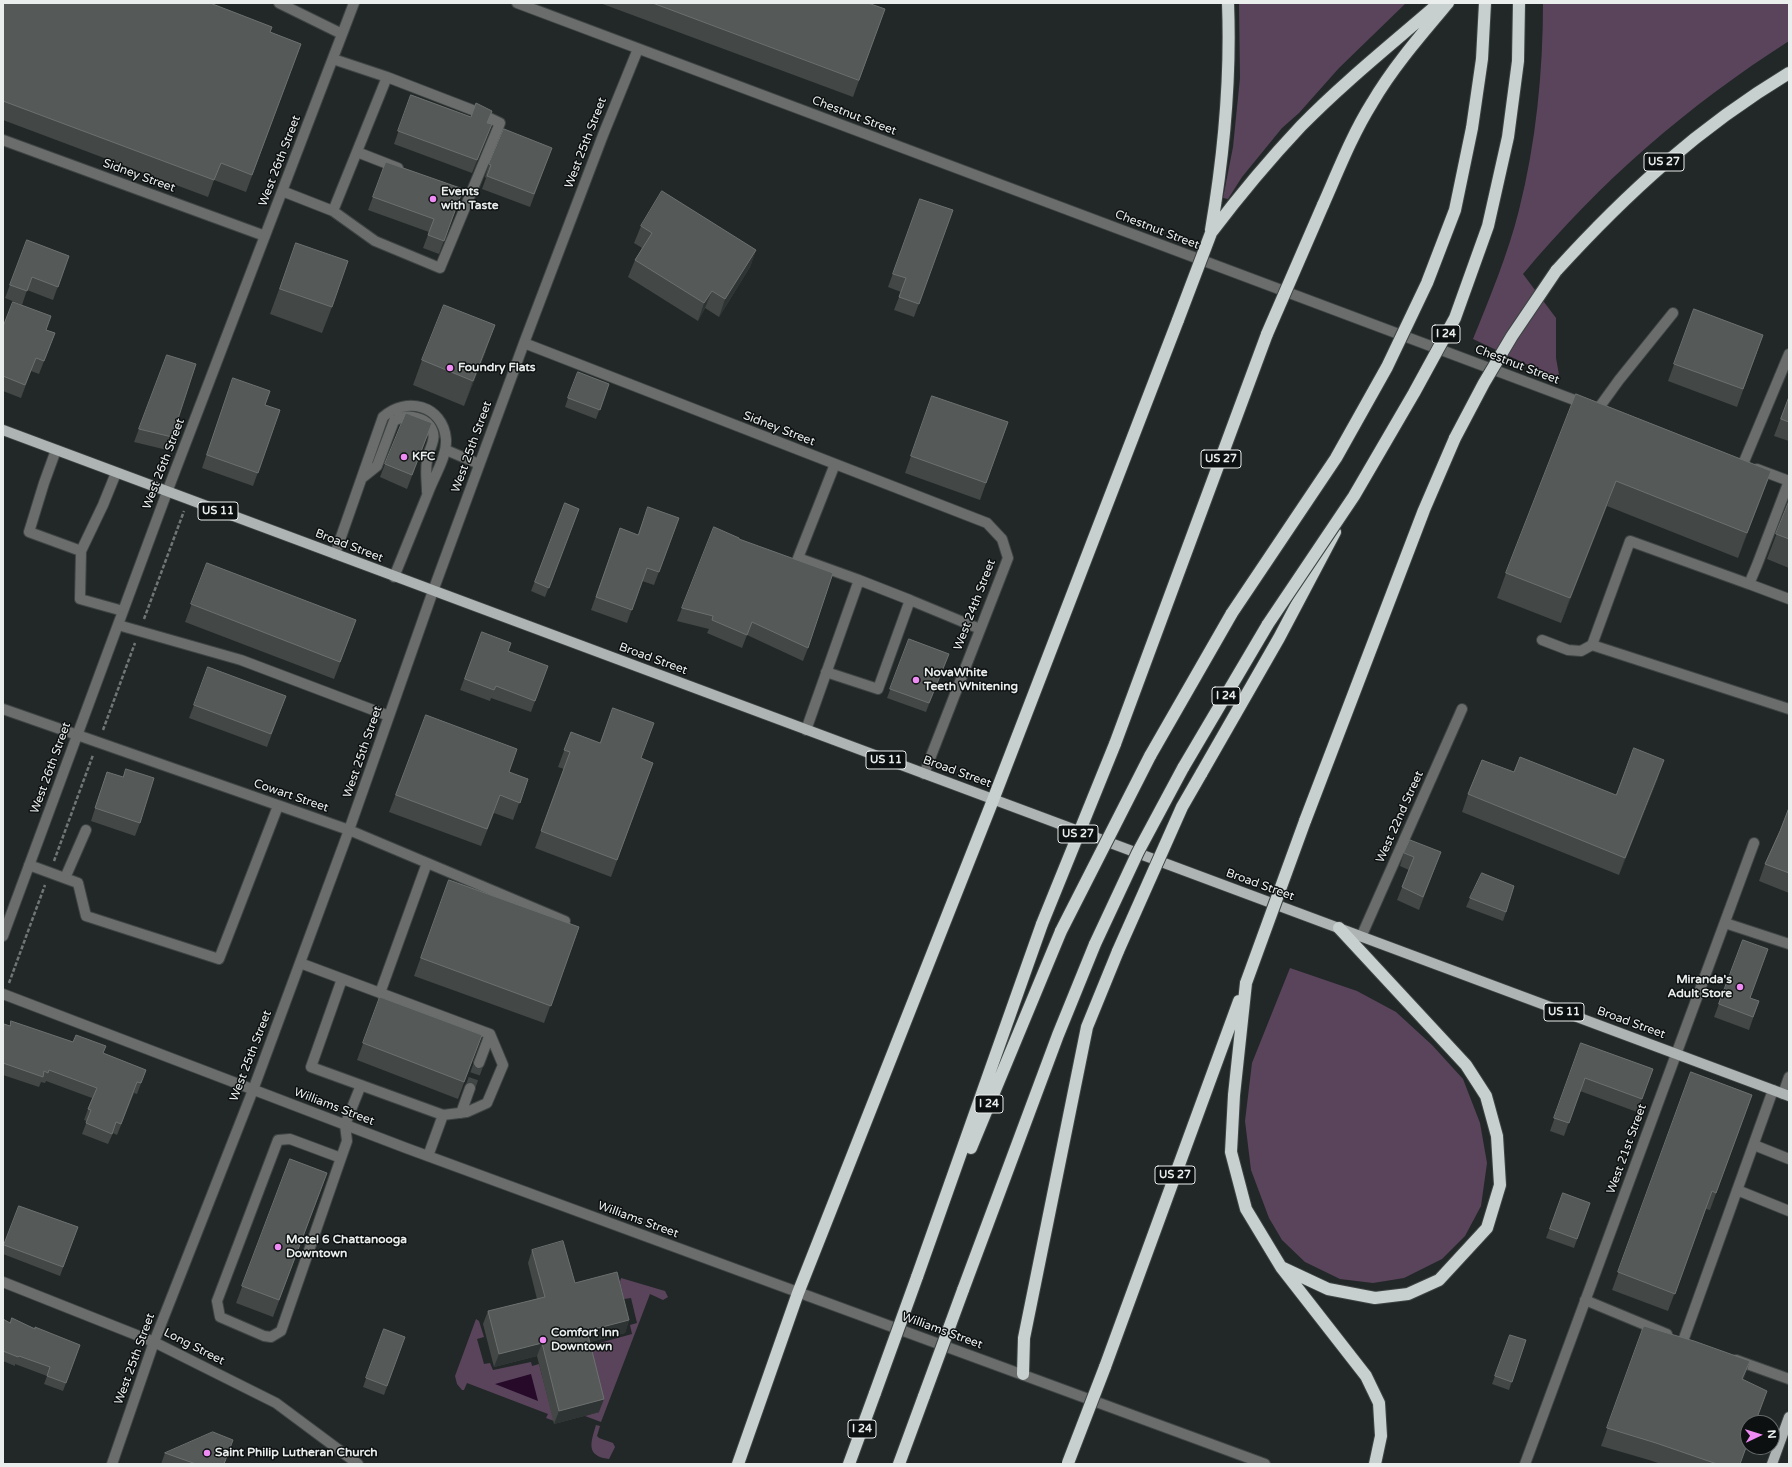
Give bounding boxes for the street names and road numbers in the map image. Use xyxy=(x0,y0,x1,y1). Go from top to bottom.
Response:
street label: Chestnut Street xyxy=(810,93,898,139)
street label: West 25th Street xyxy=(562,96,610,190)
street label: West 26th Street xyxy=(256,114,304,208)
road number: US 27 xyxy=(1644,153,1684,171)
street label: Sidney Street xyxy=(101,156,177,196)
street label: Chestnut Street xyxy=(1113,207,1201,253)
road number: I 24 xyxy=(1432,325,1460,343)
street label: Chestnut Street xyxy=(1473,342,1561,388)
street label: West 25th Street xyxy=(449,399,495,495)
street label: Sidney Street xyxy=(741,409,817,449)
street label: West 26th Street xyxy=(140,417,188,511)
road number: US 27 xyxy=(1201,450,1241,468)
road number: US 11 xyxy=(198,502,238,520)
street label: Broad Street xyxy=(313,526,385,566)
street label: West 24th Street xyxy=(951,558,999,652)
street label: Broad Street xyxy=(617,640,689,678)
road number: I 24 xyxy=(1212,687,1240,705)
street label: West 25th Street xyxy=(341,704,385,800)
street label: West 26th Street xyxy=(28,720,74,816)
road number: US 11 xyxy=(866,751,906,769)
street label: Broad Street xyxy=(921,753,993,791)
street label: West 22nd Street xyxy=(1373,769,1427,865)
street label: Cowart Street xyxy=(252,776,330,816)
road number: US 27 xyxy=(1058,825,1098,843)
street label: Broad Street xyxy=(1224,866,1296,904)
road number: US 11 xyxy=(1544,1003,1584,1021)
street label: Broad Street xyxy=(1595,1004,1667,1042)
street label: West 25th Street xyxy=(227,1009,275,1103)
street label: Williams Street xyxy=(292,1085,376,1129)
road number: I 24 xyxy=(975,1095,1003,1113)
street label: West 21st Street xyxy=(1604,1102,1650,1196)
road number: US 27 xyxy=(1155,1166,1195,1184)
street label: Williams Street xyxy=(596,1199,680,1241)
street label: Williams Street xyxy=(900,1310,984,1352)
street label: West 25th Street xyxy=(112,1311,158,1407)
street label: Long Street xyxy=(161,1325,227,1369)
road number: I 24 xyxy=(848,1420,876,1438)

